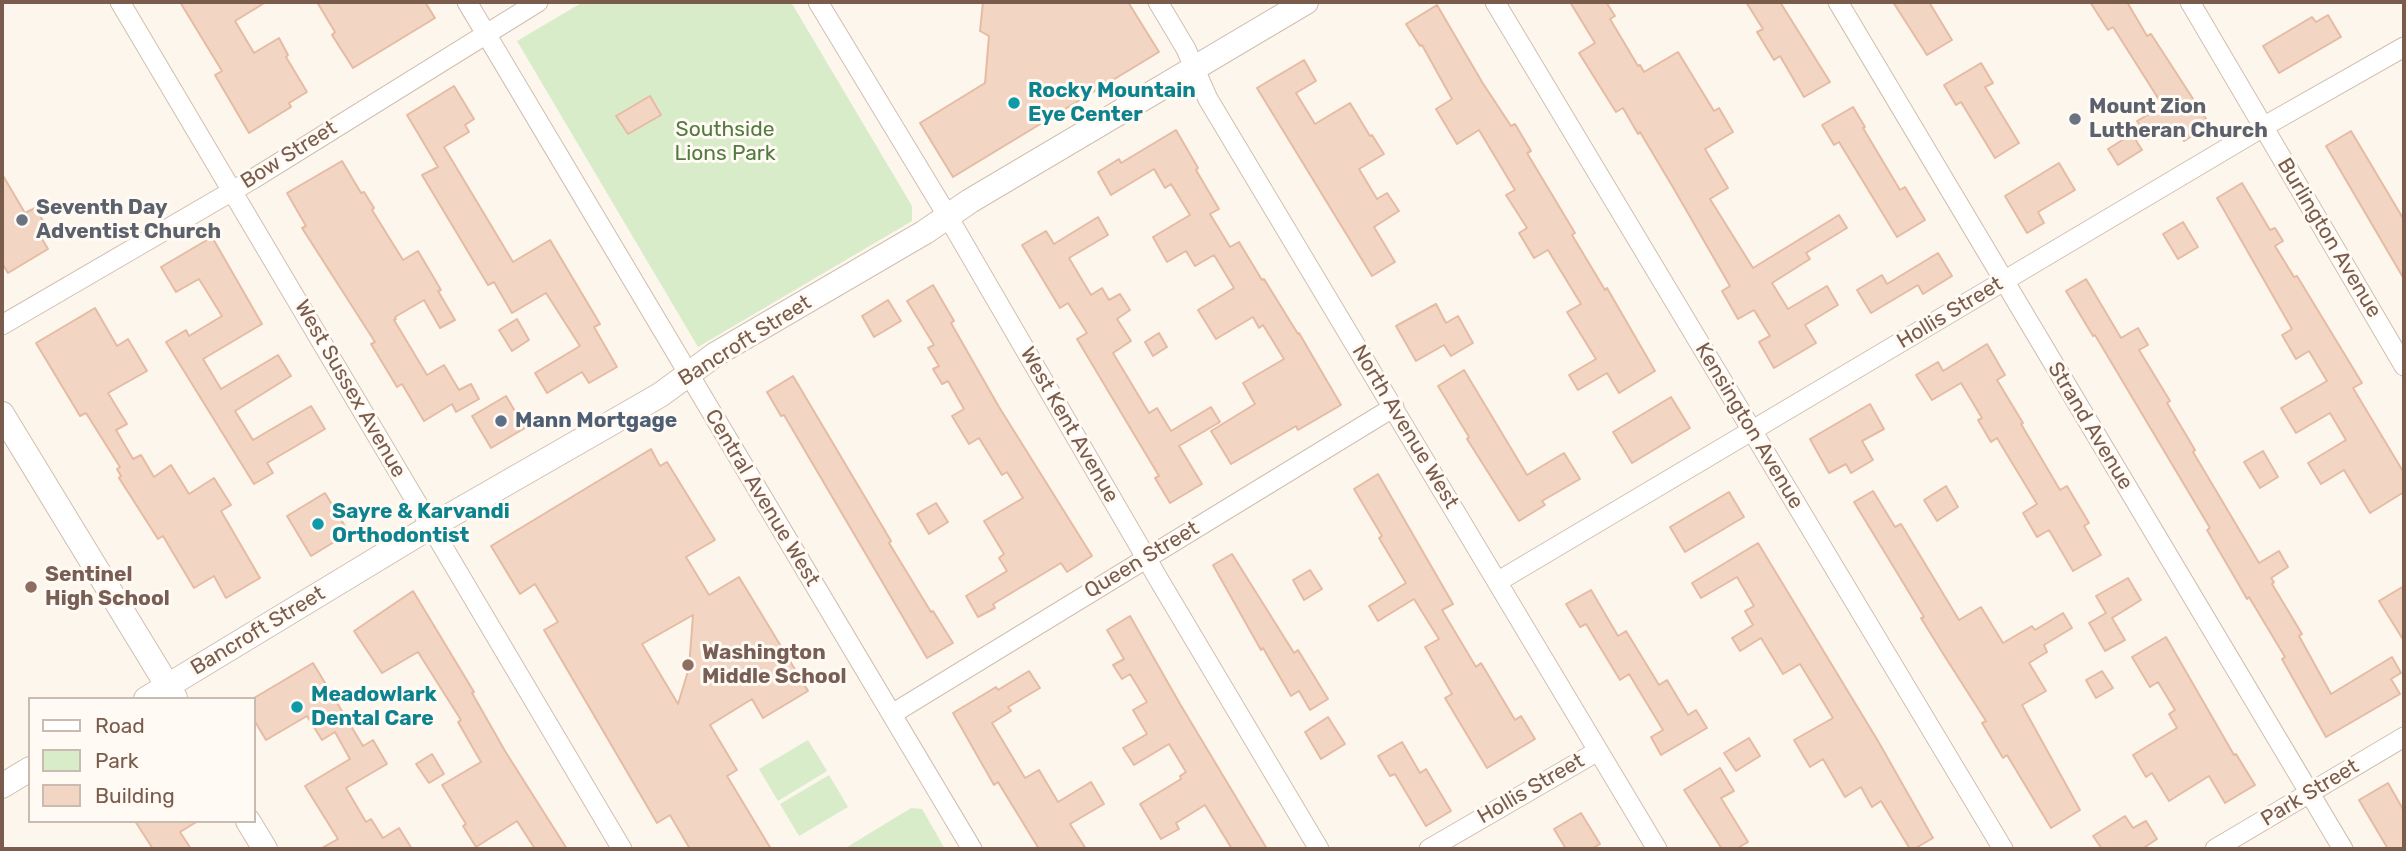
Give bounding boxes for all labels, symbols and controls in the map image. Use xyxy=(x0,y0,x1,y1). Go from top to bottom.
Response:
place label: Rocky Mountain Eye Center xyxy=(1028,78,1196,128)
place label: Mount Zion Lutheran Church xyxy=(2089,94,2268,144)
marker: Rocky Mountain Eye Center xyxy=(1006,95,1022,111)
marker: Mount Zion Lutheran Church xyxy=(2067,111,2083,127)
street label: Bow Street xyxy=(236,116,342,194)
park label: Southside Lions Park xyxy=(674,117,776,167)
street label: Burlington Avenue xyxy=(2271,154,2387,322)
place label: Seventh Day Adventist Church xyxy=(36,195,221,245)
marker: Seventh Day Adventist Church xyxy=(14,212,30,228)
street label: Hollis Street xyxy=(1893,272,2007,354)
street label: Bancroft Street xyxy=(674,290,816,392)
street label: West Sussex Avenue xyxy=(289,296,411,482)
street label: Kensington Avenue xyxy=(1689,338,1809,514)
street label: North Avenue West xyxy=(1346,341,1464,513)
street label: West Kent Avenue xyxy=(1014,343,1124,507)
street label: Strand Avenue xyxy=(2042,358,2138,494)
street label: Central Avenue West xyxy=(699,405,825,591)
place label: Mann Mortgage xyxy=(515,408,677,434)
marker: Mann Mortgage xyxy=(493,413,509,429)
place label: Sayre & Karvandi Orthodontist xyxy=(332,499,510,549)
marker: Sayre & Karvandi Orthodontist xyxy=(310,516,326,532)
street label: Queen Street xyxy=(1080,516,1204,604)
place label: Sentinel High School xyxy=(45,562,170,612)
marker: Sentinel High School xyxy=(23,579,39,595)
street label: Bancroft Street xyxy=(186,581,330,681)
place label: Washington Middle School xyxy=(702,640,846,690)
marker: Washington Middle School xyxy=(680,657,696,673)
place label: Meadowlark Dental Care xyxy=(311,682,437,732)
legend xyxy=(28,697,256,823)
marker: Meadowlark Dental Care xyxy=(289,699,305,715)
text: Road xyxy=(95,713,145,738)
text: Park xyxy=(95,748,139,773)
street label: Hollis Street xyxy=(1473,748,1589,830)
street label: Park Street xyxy=(2257,754,2363,832)
text: Building xyxy=(95,783,175,808)

